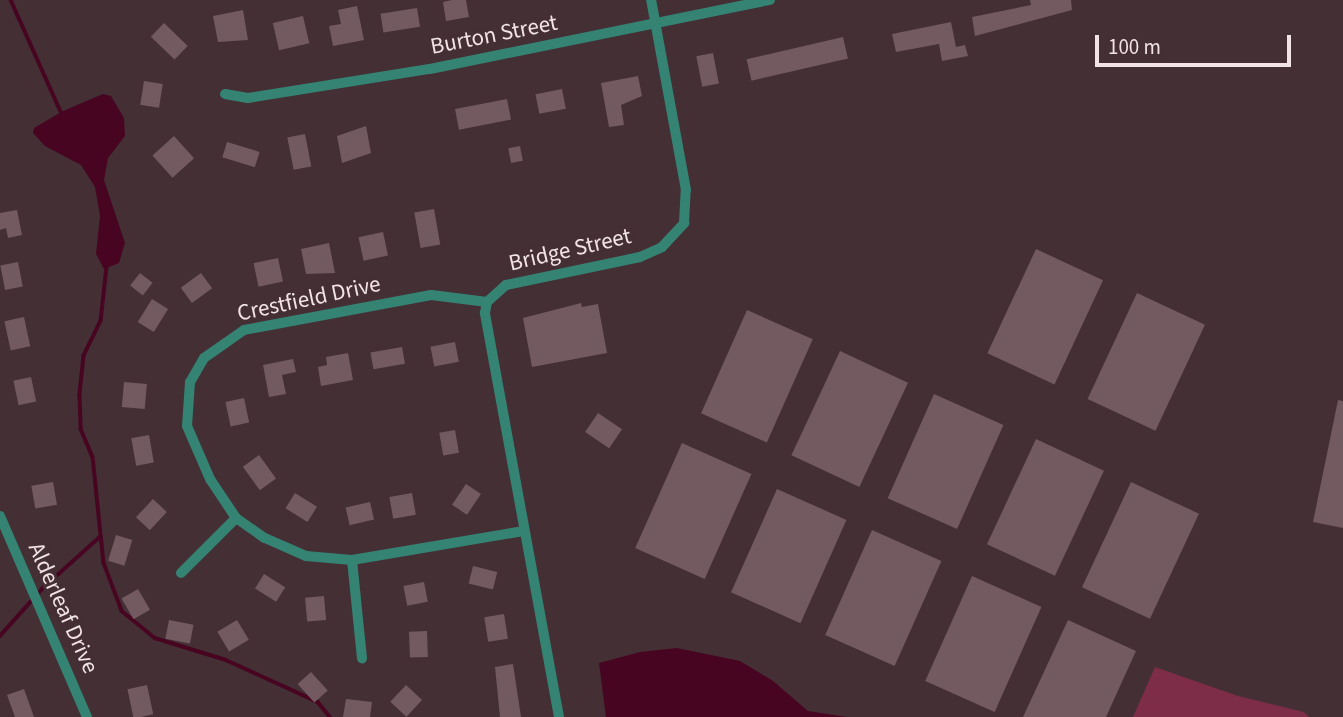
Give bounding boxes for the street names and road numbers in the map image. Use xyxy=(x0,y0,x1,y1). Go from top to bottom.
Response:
street label: Burton Street xyxy=(428,9,560,61)
street label: Bridge Street xyxy=(506,223,634,277)
street label: Crestfield Drive xyxy=(235,270,383,328)
street label: Alderleaf Drive xyxy=(22,538,104,678)

